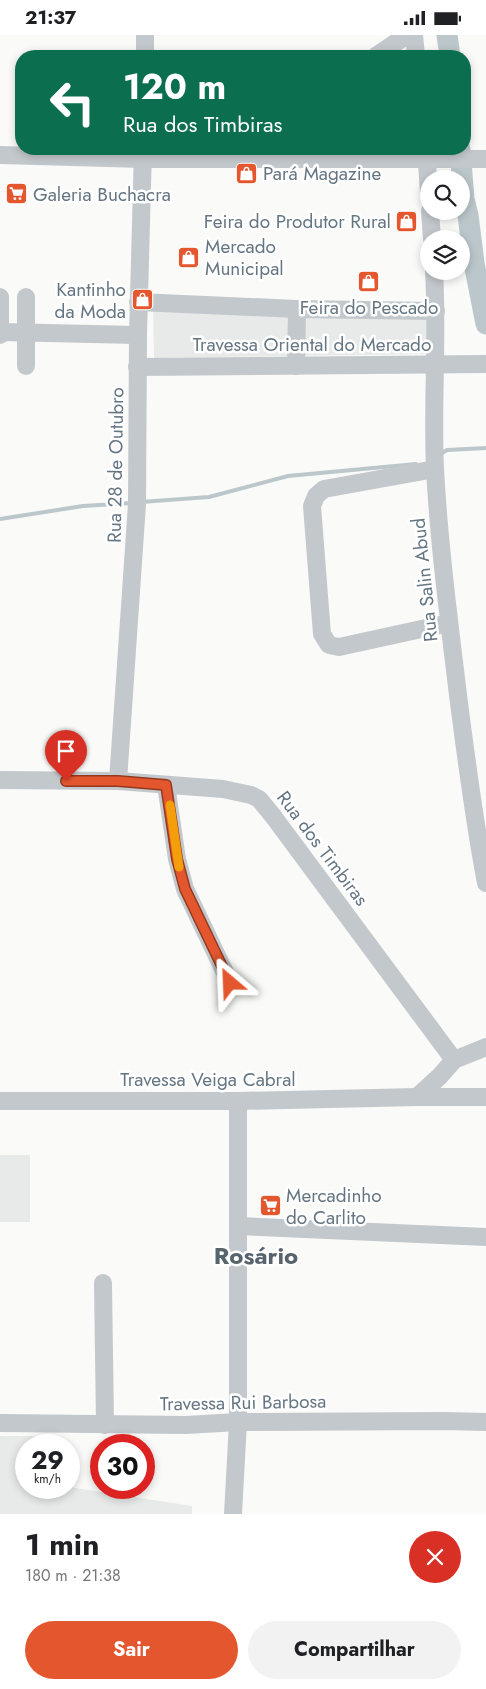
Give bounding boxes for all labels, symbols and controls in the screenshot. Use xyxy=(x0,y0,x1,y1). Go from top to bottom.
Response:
text: 21:37 xyxy=(25,4,76,31)
text: 120 m xyxy=(123,62,226,112)
icon: left xyxy=(40,70,105,135)
text: Rua dos Timbiras xyxy=(123,108,282,140)
place label: Pará Magazine xyxy=(263,160,382,187)
shop icon: Pará Magazine xyxy=(235,161,259,185)
map controls xyxy=(420,170,470,280)
button: search xyxy=(420,170,470,220)
place label: Galeria Buchacra xyxy=(33,181,171,208)
supermarket icon: Galeria Buchacra xyxy=(5,182,29,206)
place label: Feira do Produtor Rural xyxy=(204,208,391,235)
shop icon: Feira do Produtor Rural xyxy=(395,209,419,233)
button: layers xyxy=(420,230,470,280)
place label: Mercado Municipal xyxy=(205,233,284,282)
shop icon: Mercado Municipal xyxy=(177,245,201,269)
shop icon: Feira do Pescado xyxy=(357,269,381,293)
place label: Kantinho da Moda xyxy=(55,276,126,325)
shop icon: Kantinho da Moda xyxy=(130,288,154,312)
place label: Feira do Pescado xyxy=(300,294,438,321)
street label: Travessa Oriental do Mercado xyxy=(193,331,431,358)
street label: Rua 28 de Outubro xyxy=(101,387,130,543)
street label: Rua Salin Abud xyxy=(405,517,444,643)
pin xyxy=(45,730,87,781)
icon: arrive xyxy=(52,737,80,765)
street label: Rua dos Timbiras xyxy=(270,785,375,912)
position arrow xyxy=(203,956,255,1008)
street label: Travessa Veiga Cabral xyxy=(120,1066,296,1093)
place label: Mercadinho do Carlito xyxy=(286,1182,382,1231)
supermarket icon: Mercadinho do Carlito xyxy=(258,1194,282,1218)
district label: Rosário xyxy=(214,1238,298,1273)
street label: Travessa Rui Barbosa xyxy=(160,1388,326,1417)
speed limit sign: 30 xyxy=(90,1434,155,1499)
text: 29 xyxy=(31,1442,64,1478)
text: km/h xyxy=(34,1470,61,1488)
text: 1 min xyxy=(25,1523,99,1566)
button: close xyxy=(409,1531,461,1583)
text: 180 m · 21:38 xyxy=(25,1564,121,1587)
button: Sair xyxy=(25,1621,238,1679)
button: Compartilhar xyxy=(248,1621,461,1679)

